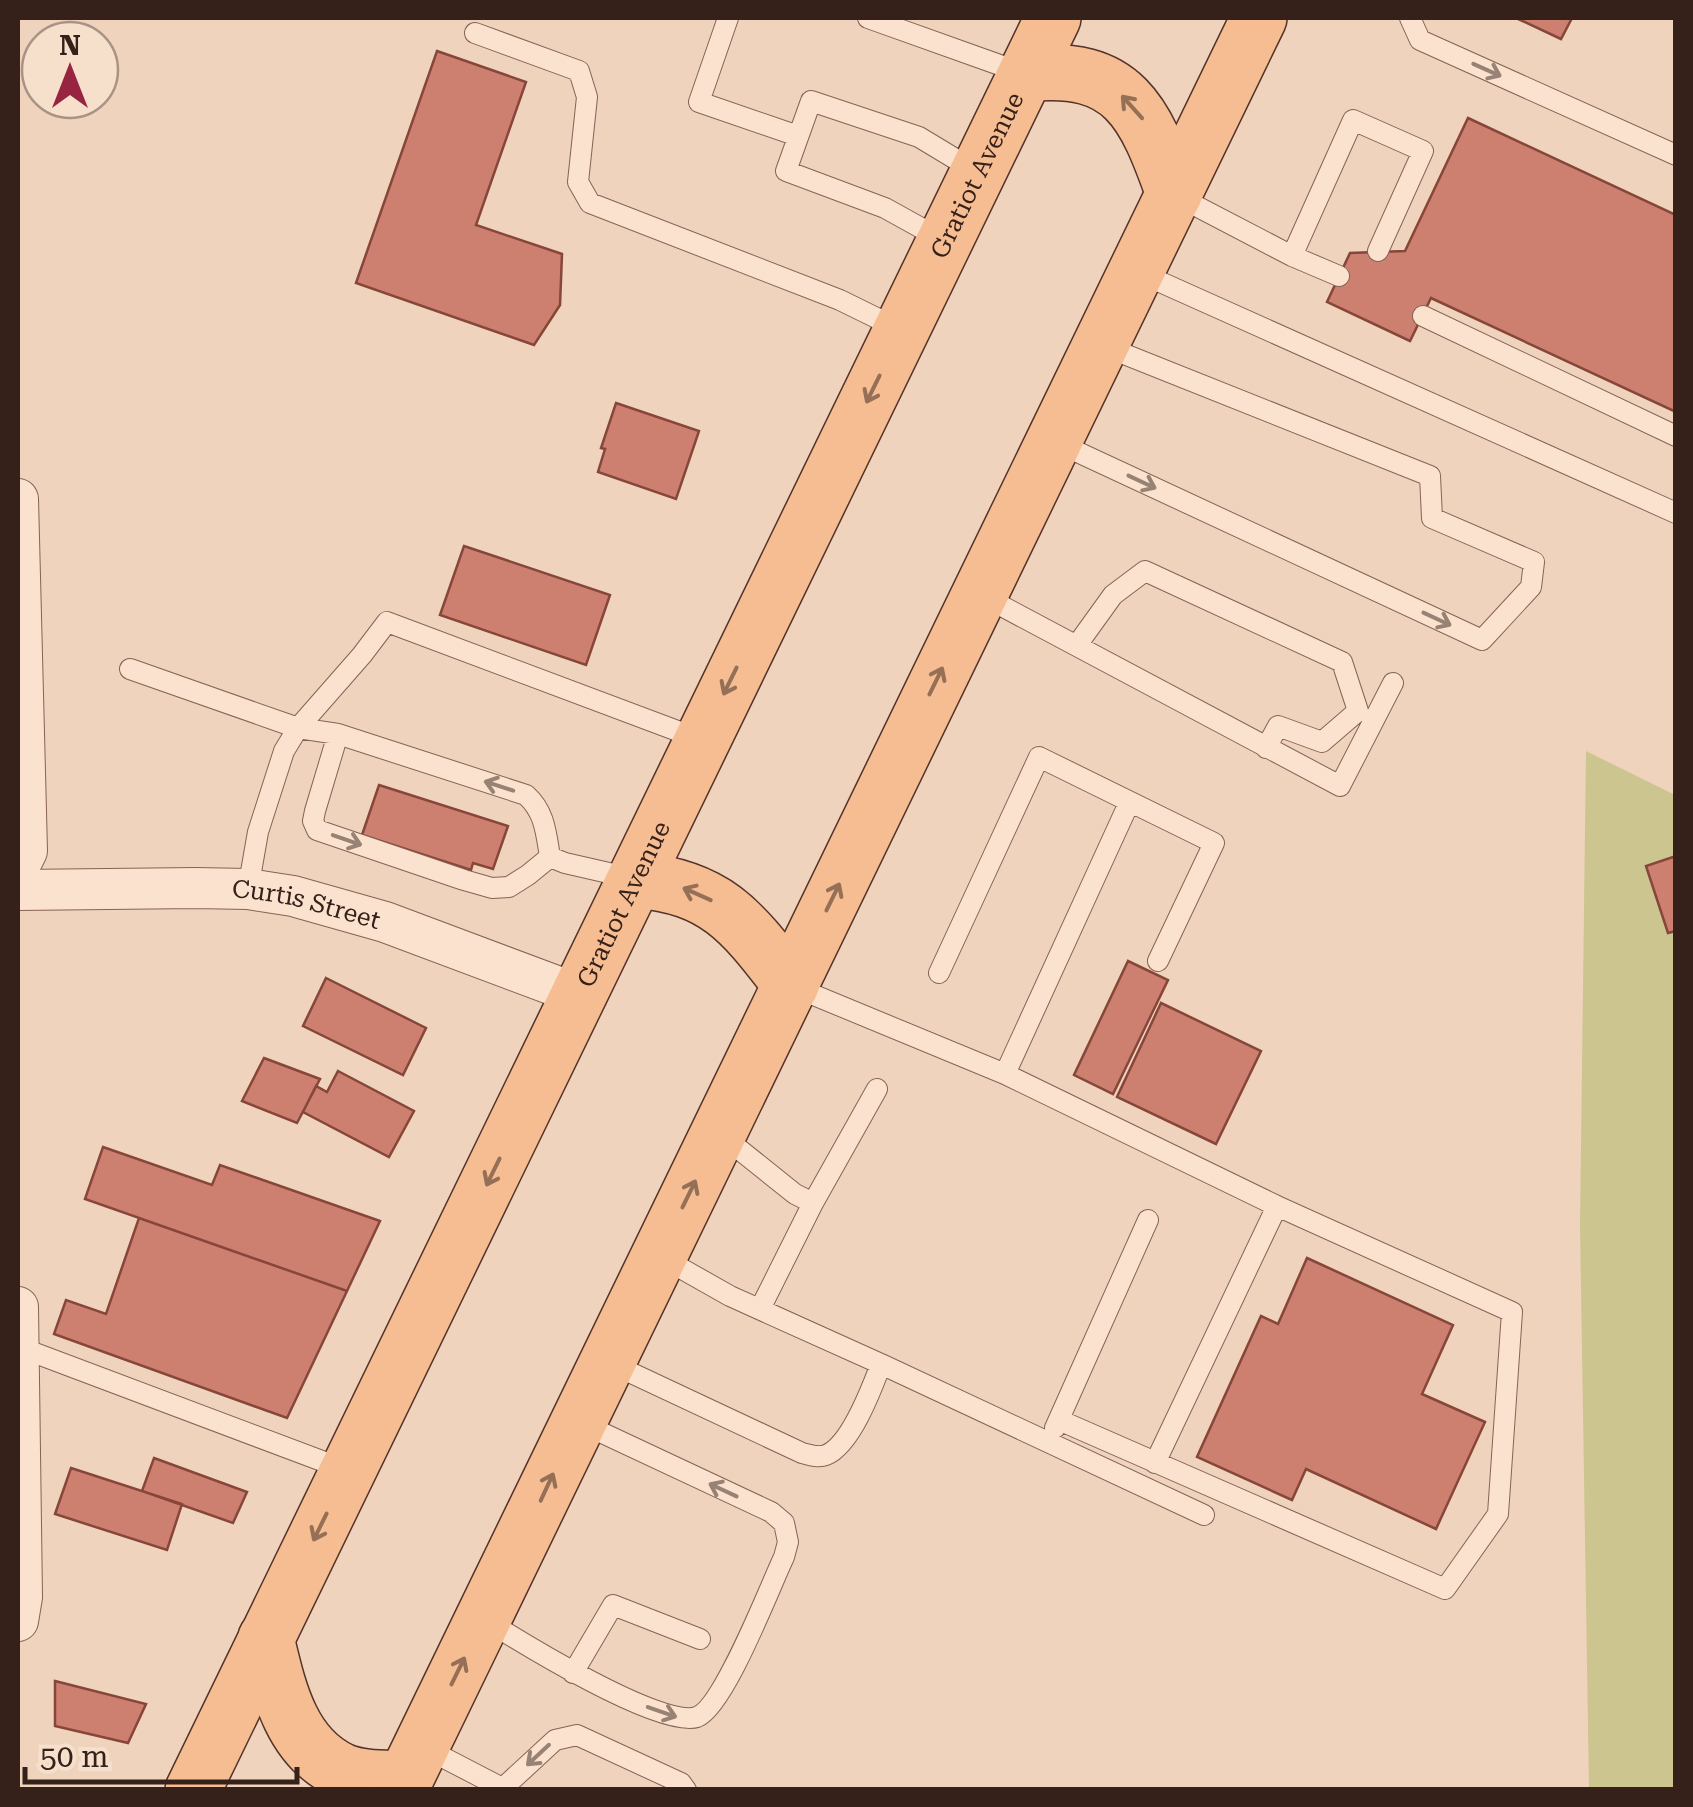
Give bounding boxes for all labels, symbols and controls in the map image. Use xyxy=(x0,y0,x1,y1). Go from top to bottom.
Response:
north arrow xyxy=(20,20,120,120)
text: N xyxy=(59,29,81,62)
one-way arrow xyxy=(1471,62,1502,80)
street label: Gratiot Avenue xyxy=(924,87,1029,263)
one-way arrow xyxy=(1121,95,1144,120)
one-way arrow xyxy=(863,374,882,403)
one-way arrow xyxy=(1126,474,1156,493)
one-way arrow xyxy=(1421,611,1451,630)
one-way arrow xyxy=(720,665,739,695)
one-way arrow xyxy=(928,667,947,697)
one-way arrow xyxy=(483,775,515,793)
street label: Gratiot Avenue xyxy=(571,816,676,992)
one-way arrow xyxy=(331,833,363,851)
street label: Curtis Street xyxy=(232,874,384,935)
one-way arrow xyxy=(824,883,843,913)
one-way arrow xyxy=(682,884,713,902)
one-way arrow xyxy=(482,1156,501,1186)
one-way arrow xyxy=(680,1180,699,1210)
one-way arrow xyxy=(538,1472,557,1502)
one-way arrow xyxy=(709,1479,739,1498)
one-way arrow xyxy=(310,1511,329,1541)
one-way arrow xyxy=(449,1656,468,1686)
one-way arrow xyxy=(646,1704,678,1722)
scale bar xyxy=(25,1722,298,1784)
text: 50 m xyxy=(40,1739,109,1774)
one-way arrow xyxy=(526,1743,551,1766)

